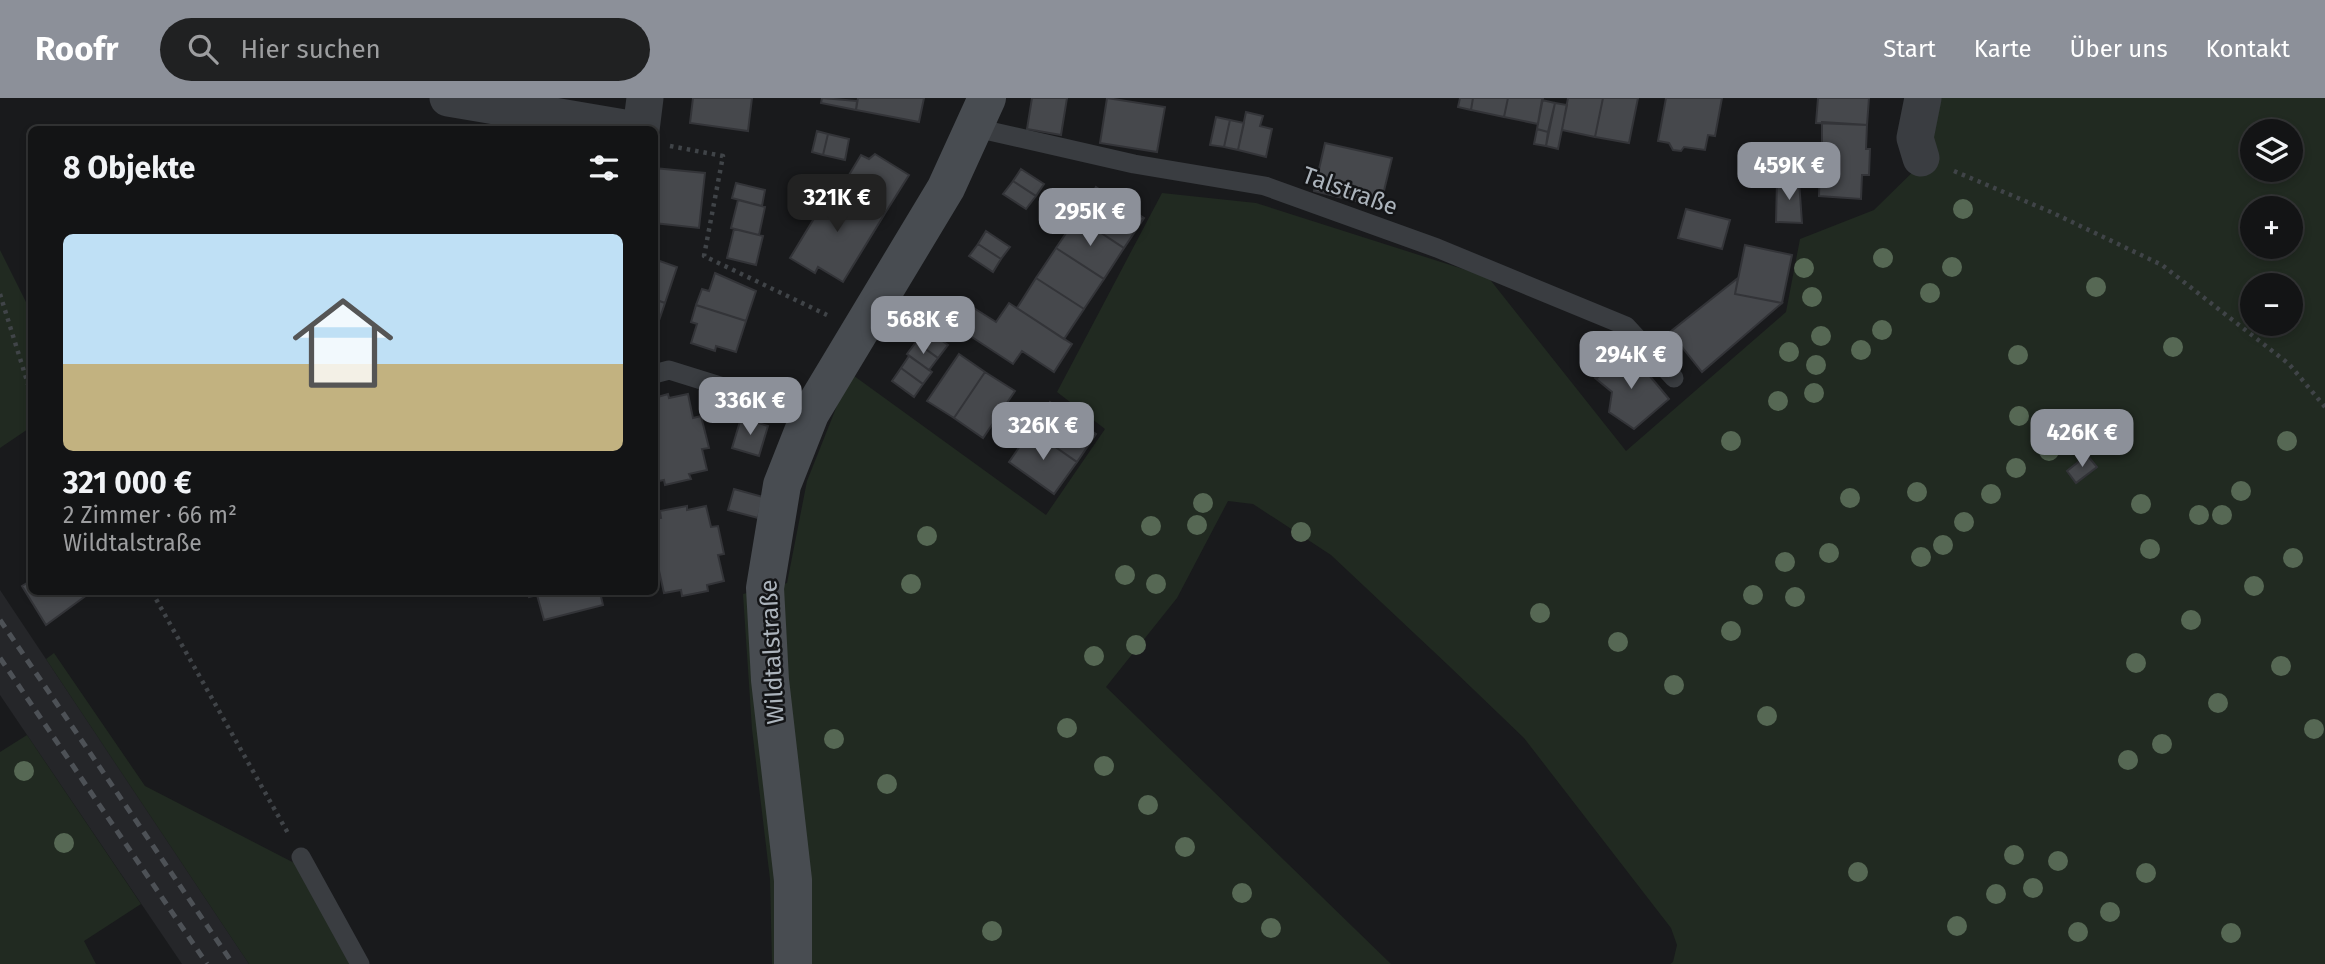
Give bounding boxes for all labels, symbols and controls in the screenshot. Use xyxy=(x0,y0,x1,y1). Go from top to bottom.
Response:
search box xyxy=(160,18,650,81)
text: Roofr xyxy=(35,29,118,69)
icon: search xyxy=(184,30,222,68)
text: Hier suchen xyxy=(240,34,381,65)
text: Start xyxy=(1883,35,1936,63)
text: Karte xyxy=(1974,35,2032,63)
text: Über uns xyxy=(2070,35,2168,63)
text: Kontakt xyxy=(2206,35,2290,63)
map controls xyxy=(2240,119,2303,336)
button: layers xyxy=(2240,119,2303,182)
pin: 459K € xyxy=(1732,142,1846,202)
icon: filters xyxy=(585,149,623,187)
text: 8 Objekte xyxy=(63,150,195,186)
text: 459K € xyxy=(1753,151,1825,179)
street label: Talstraße xyxy=(1298,161,1402,221)
pin: 321K € xyxy=(780,174,894,234)
text: 321K € xyxy=(803,183,871,211)
pin: 295K € xyxy=(1033,188,1147,248)
button: + xyxy=(2240,196,2303,259)
text: 295K € xyxy=(1055,197,1125,225)
button: − xyxy=(2240,273,2303,336)
icon: home xyxy=(280,280,406,406)
pin: 568K € xyxy=(866,296,980,356)
text: 568K € xyxy=(887,305,959,333)
pin: 294K € xyxy=(1574,331,1688,391)
text: 294K € xyxy=(1596,340,1666,368)
pin: 336K € xyxy=(693,378,807,437)
text: 336K € xyxy=(715,386,785,414)
pin: 326K € xyxy=(986,402,1100,462)
pin: 426K € xyxy=(2025,410,2139,469)
text: 326K € xyxy=(1008,411,1078,439)
text: 426K € xyxy=(2046,418,2118,446)
text: 321 000 € xyxy=(63,465,192,501)
text: 2 Zimmer · 66 m² xyxy=(63,501,237,529)
text: Wildtalstraße xyxy=(63,529,202,557)
street label: Wildtalstraße xyxy=(754,579,790,725)

